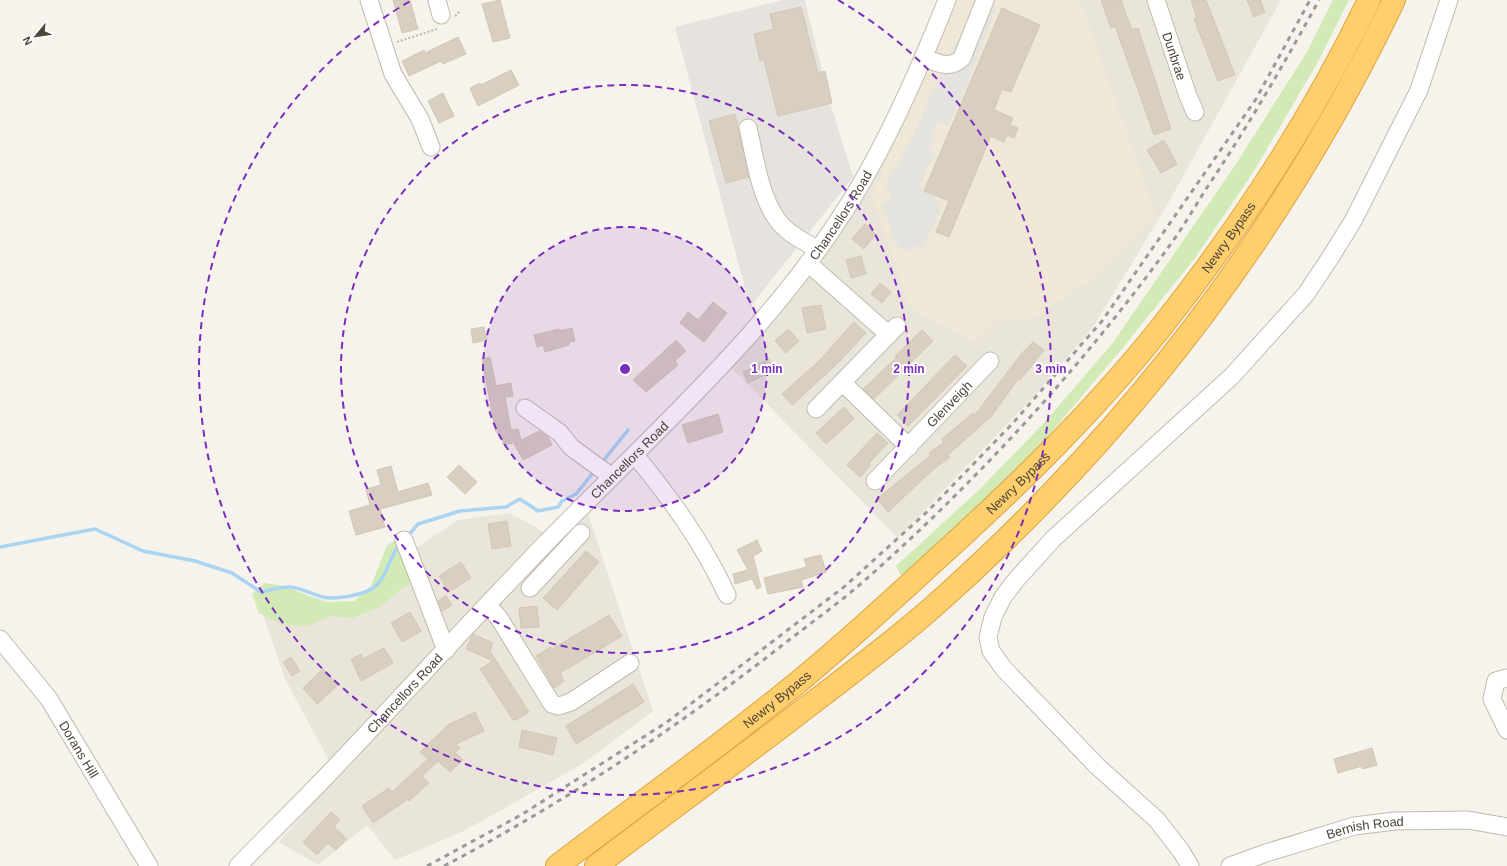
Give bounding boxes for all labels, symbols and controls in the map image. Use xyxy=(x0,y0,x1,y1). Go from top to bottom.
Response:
north arrow xyxy=(16,16,56,56)
street label: Dunbrae xyxy=(1160,30,1190,82)
text: N xyxy=(20,34,34,47)
street label: Chancellors Road xyxy=(806,168,875,263)
street label: Newry Bypass xyxy=(1198,198,1259,275)
centre of rings xyxy=(618,362,632,376)
text: 1 min xyxy=(751,362,783,376)
text: 2 min xyxy=(893,362,925,376)
text: 3 min xyxy=(1035,362,1067,376)
street label: Glenveigh xyxy=(923,377,975,430)
street label: Chancellors Road xyxy=(587,418,671,502)
street label: Newry Bypass xyxy=(983,448,1053,517)
street label: Chancellors Road xyxy=(364,650,445,736)
street label: Newry Bypass xyxy=(740,667,814,731)
street label: Dorans Hill xyxy=(56,718,102,780)
street label: Bernish Road xyxy=(1324,813,1404,842)

